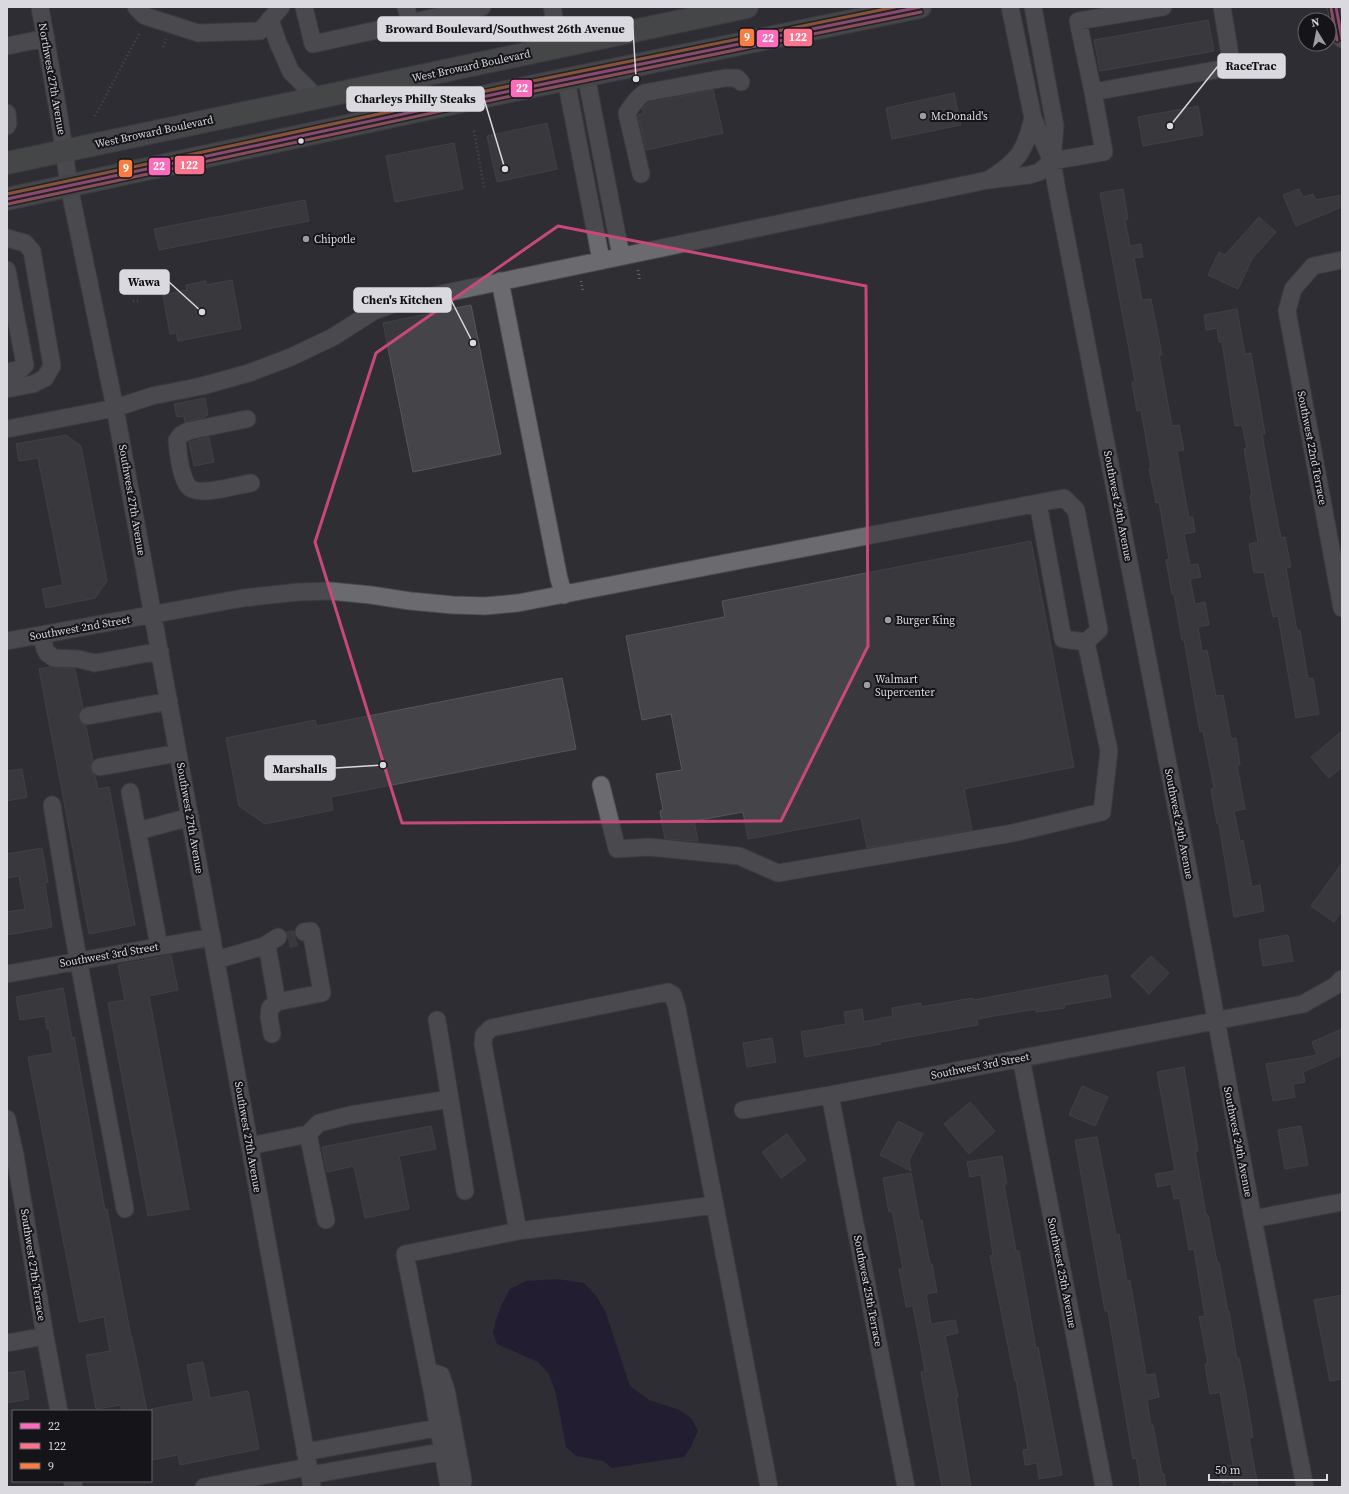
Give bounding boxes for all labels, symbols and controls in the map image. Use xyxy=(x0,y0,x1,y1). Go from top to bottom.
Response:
north arrow xyxy=(1297,12,1337,52)
text: N xyxy=(1310,15,1321,31)
callout: Broward Boulevard/Southwest 26th Avenue xyxy=(378,17,633,41)
text: Broward Boulevard/Southwest 26th Avenue xyxy=(385,21,625,37)
street label: Northwest 27th Avenue xyxy=(35,22,69,136)
line badge: 9 xyxy=(739,28,755,47)
line badge: 122 xyxy=(783,28,813,47)
line badge: 22 xyxy=(756,29,779,48)
text: 9 xyxy=(744,30,750,45)
text: 122 xyxy=(789,30,807,45)
text: 22 xyxy=(762,31,774,46)
street label: West Broward Boulevard xyxy=(410,46,532,86)
callout: RaceTrac xyxy=(1218,54,1285,78)
text: RaceTrac xyxy=(1225,58,1277,74)
line badge: 22 xyxy=(510,79,533,98)
text: 22 xyxy=(516,81,528,96)
callout: Charleys Philly Steaks xyxy=(347,87,484,111)
text: Charleys Philly Steaks xyxy=(354,91,476,107)
place label: McDonald's xyxy=(931,109,988,124)
marker: McDonald's xyxy=(918,111,928,121)
street label: West Broward Boulevard xyxy=(93,112,215,152)
unlabelled marker xyxy=(296,136,306,146)
line badge: 122 xyxy=(174,155,205,175)
line badge: 22 xyxy=(148,157,171,176)
text: 122 xyxy=(180,158,198,173)
line badge: 9 xyxy=(118,159,133,178)
text: 22 xyxy=(153,159,165,174)
text: 9 xyxy=(123,161,129,176)
place label: Chipotle xyxy=(314,232,356,247)
marker: Chipotle xyxy=(301,234,311,244)
callout: Wawa xyxy=(120,270,169,294)
text: Wawa xyxy=(128,274,161,290)
callout: Chen's Kitchen xyxy=(354,288,451,312)
text: Chen's Kitchen xyxy=(361,292,443,308)
street label: Southwest 22nd Terrace xyxy=(1294,390,1331,507)
street label: Southwest 27th Avenue xyxy=(115,443,149,557)
street label: Southwest 24th Avenue xyxy=(1100,449,1136,563)
street label: Southwest 2nd Street xyxy=(29,612,132,644)
place label: Burger King xyxy=(896,613,955,628)
marker: Burger King xyxy=(883,615,893,625)
place label: Walmart Supercenter xyxy=(875,672,935,700)
marker: Walmart Supercenter xyxy=(862,680,872,690)
callout: Marshalls xyxy=(265,756,335,780)
street label: Southwest 27th Avenue xyxy=(173,761,207,875)
text: Marshalls xyxy=(273,761,328,777)
street label: Southwest 24th Avenue xyxy=(1161,767,1197,881)
street label: Southwest 3rd Street xyxy=(59,939,160,971)
street label: Southwest 3rd Street xyxy=(930,1049,1031,1083)
street label: Southwest 27th Avenue xyxy=(231,1080,265,1194)
street label: Southwest 24th Avenue xyxy=(1220,1085,1256,1199)
street label: Southwest 27th Terrace xyxy=(17,1208,49,1323)
street label: Southwest 25th Avenue xyxy=(1044,1216,1080,1330)
street label: Southwest 25th Terrace xyxy=(850,1234,886,1348)
legend xyxy=(12,1410,152,1482)
text: 22 xyxy=(48,1418,60,1434)
text: 122 xyxy=(48,1438,66,1454)
scale bar xyxy=(1209,1456,1327,1482)
text: 9 xyxy=(48,1458,54,1474)
text: 50 m xyxy=(1215,1462,1241,1478)

